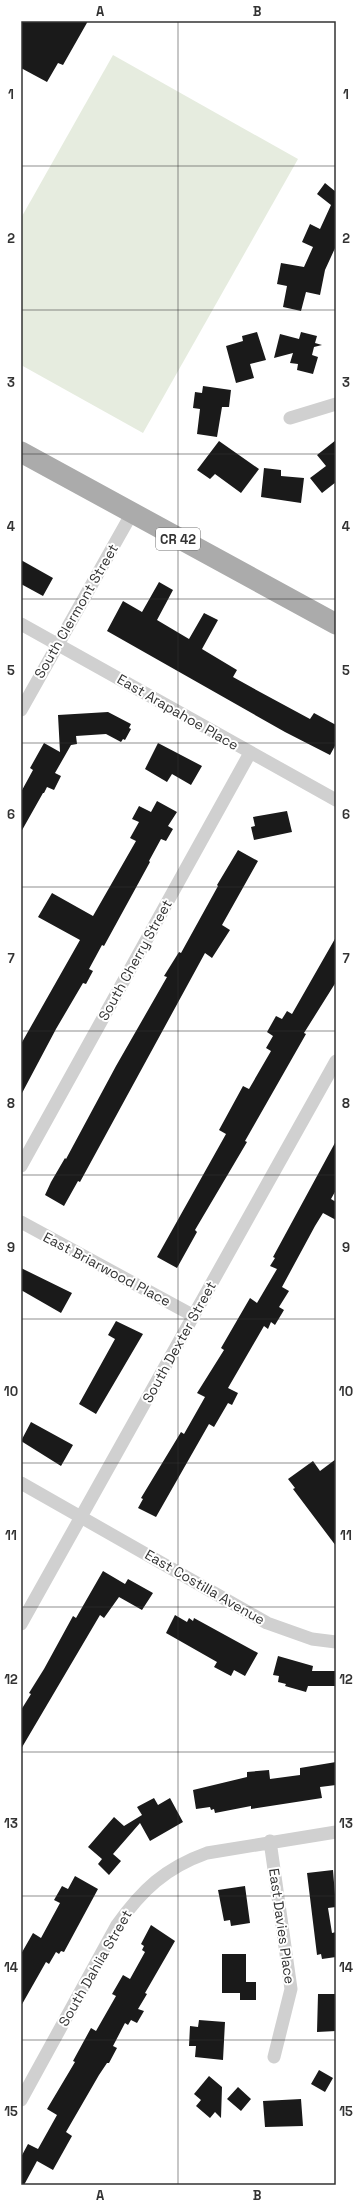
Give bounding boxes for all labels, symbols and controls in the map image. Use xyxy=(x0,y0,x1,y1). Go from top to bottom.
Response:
text: A xyxy=(96,3,105,20)
text: B xyxy=(253,3,262,20)
text: 1 xyxy=(8,86,14,103)
text: 1 xyxy=(343,86,349,103)
text: 2 xyxy=(7,230,15,247)
text: 2 xyxy=(342,230,350,247)
text: 3 xyxy=(7,374,15,391)
text: 3 xyxy=(342,374,350,391)
text: 4 xyxy=(7,518,15,535)
text: 4 xyxy=(342,518,350,535)
road number: CR 42 xyxy=(156,528,200,550)
street label: South Clermont Street xyxy=(30,541,122,681)
text: 5 xyxy=(7,662,15,679)
text: 5 xyxy=(342,662,350,679)
street label: East Arapahoe Place xyxy=(114,670,242,754)
text: 6 xyxy=(7,806,15,823)
text: 6 xyxy=(342,806,350,823)
street label: South Cherry Street xyxy=(94,896,176,1024)
text: 7 xyxy=(7,950,15,967)
text: 7 xyxy=(342,950,350,967)
text: 8 xyxy=(7,1095,15,1112)
text: 8 xyxy=(342,1095,350,1112)
street label: East Briarwood Place xyxy=(40,1228,174,1310)
text: 9 xyxy=(7,1239,15,1256)
text: 9 xyxy=(342,1239,350,1256)
street label: South Dexter Street xyxy=(138,1278,220,1406)
text: 10 xyxy=(4,1383,18,1400)
text: 10 xyxy=(339,1383,353,1400)
text: 11 xyxy=(5,1527,17,1544)
text: 11 xyxy=(340,1527,352,1544)
street label: East Costilla Avenue xyxy=(142,1545,268,1629)
text: 12 xyxy=(4,1671,18,1688)
text: 12 xyxy=(339,1671,353,1688)
text: 13 xyxy=(4,1815,18,1832)
text: 13 xyxy=(339,1815,353,1832)
street label: East Davies Place xyxy=(265,1867,299,1985)
street label: South Dahlia Street xyxy=(54,1907,136,2029)
text: 14 xyxy=(4,1959,18,1976)
text: 14 xyxy=(339,1959,353,1976)
text: 15 xyxy=(4,2103,18,2120)
text: 15 xyxy=(339,2103,353,2120)
text: A xyxy=(96,2187,105,2204)
text: B xyxy=(253,2187,262,2204)

